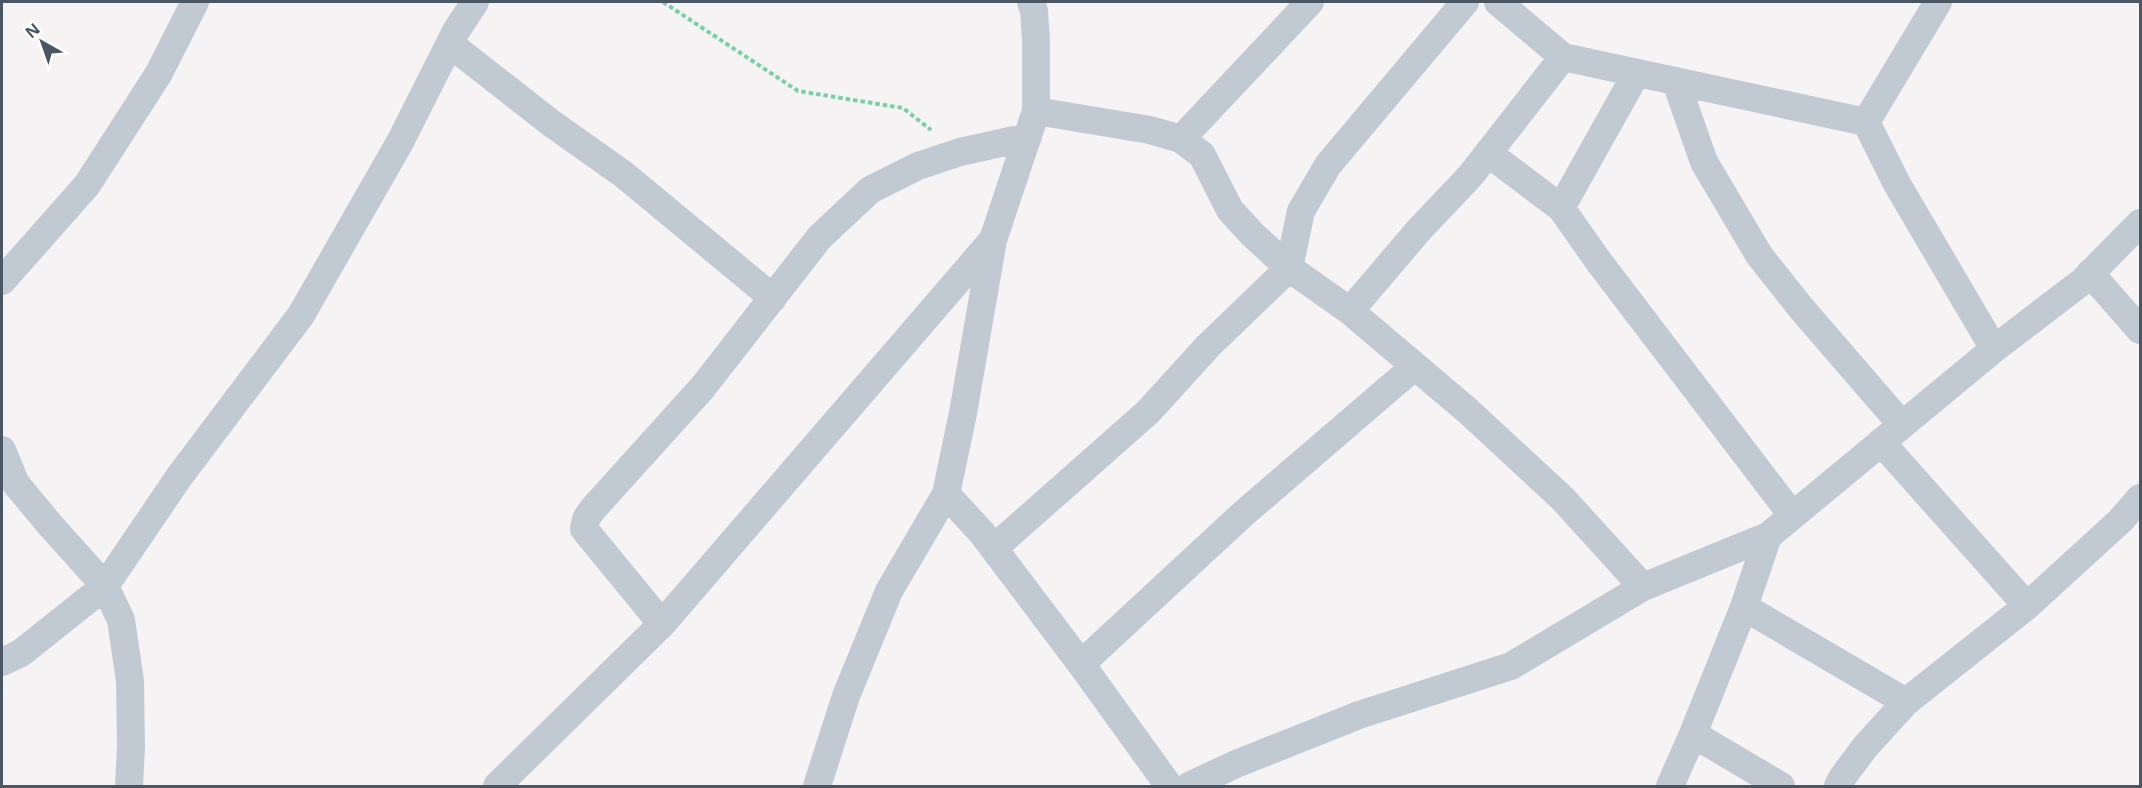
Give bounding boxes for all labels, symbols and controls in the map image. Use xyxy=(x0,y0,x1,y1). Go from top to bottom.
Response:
north arrow xyxy=(12,12,72,72)
text: N xyxy=(20,18,44,43)

